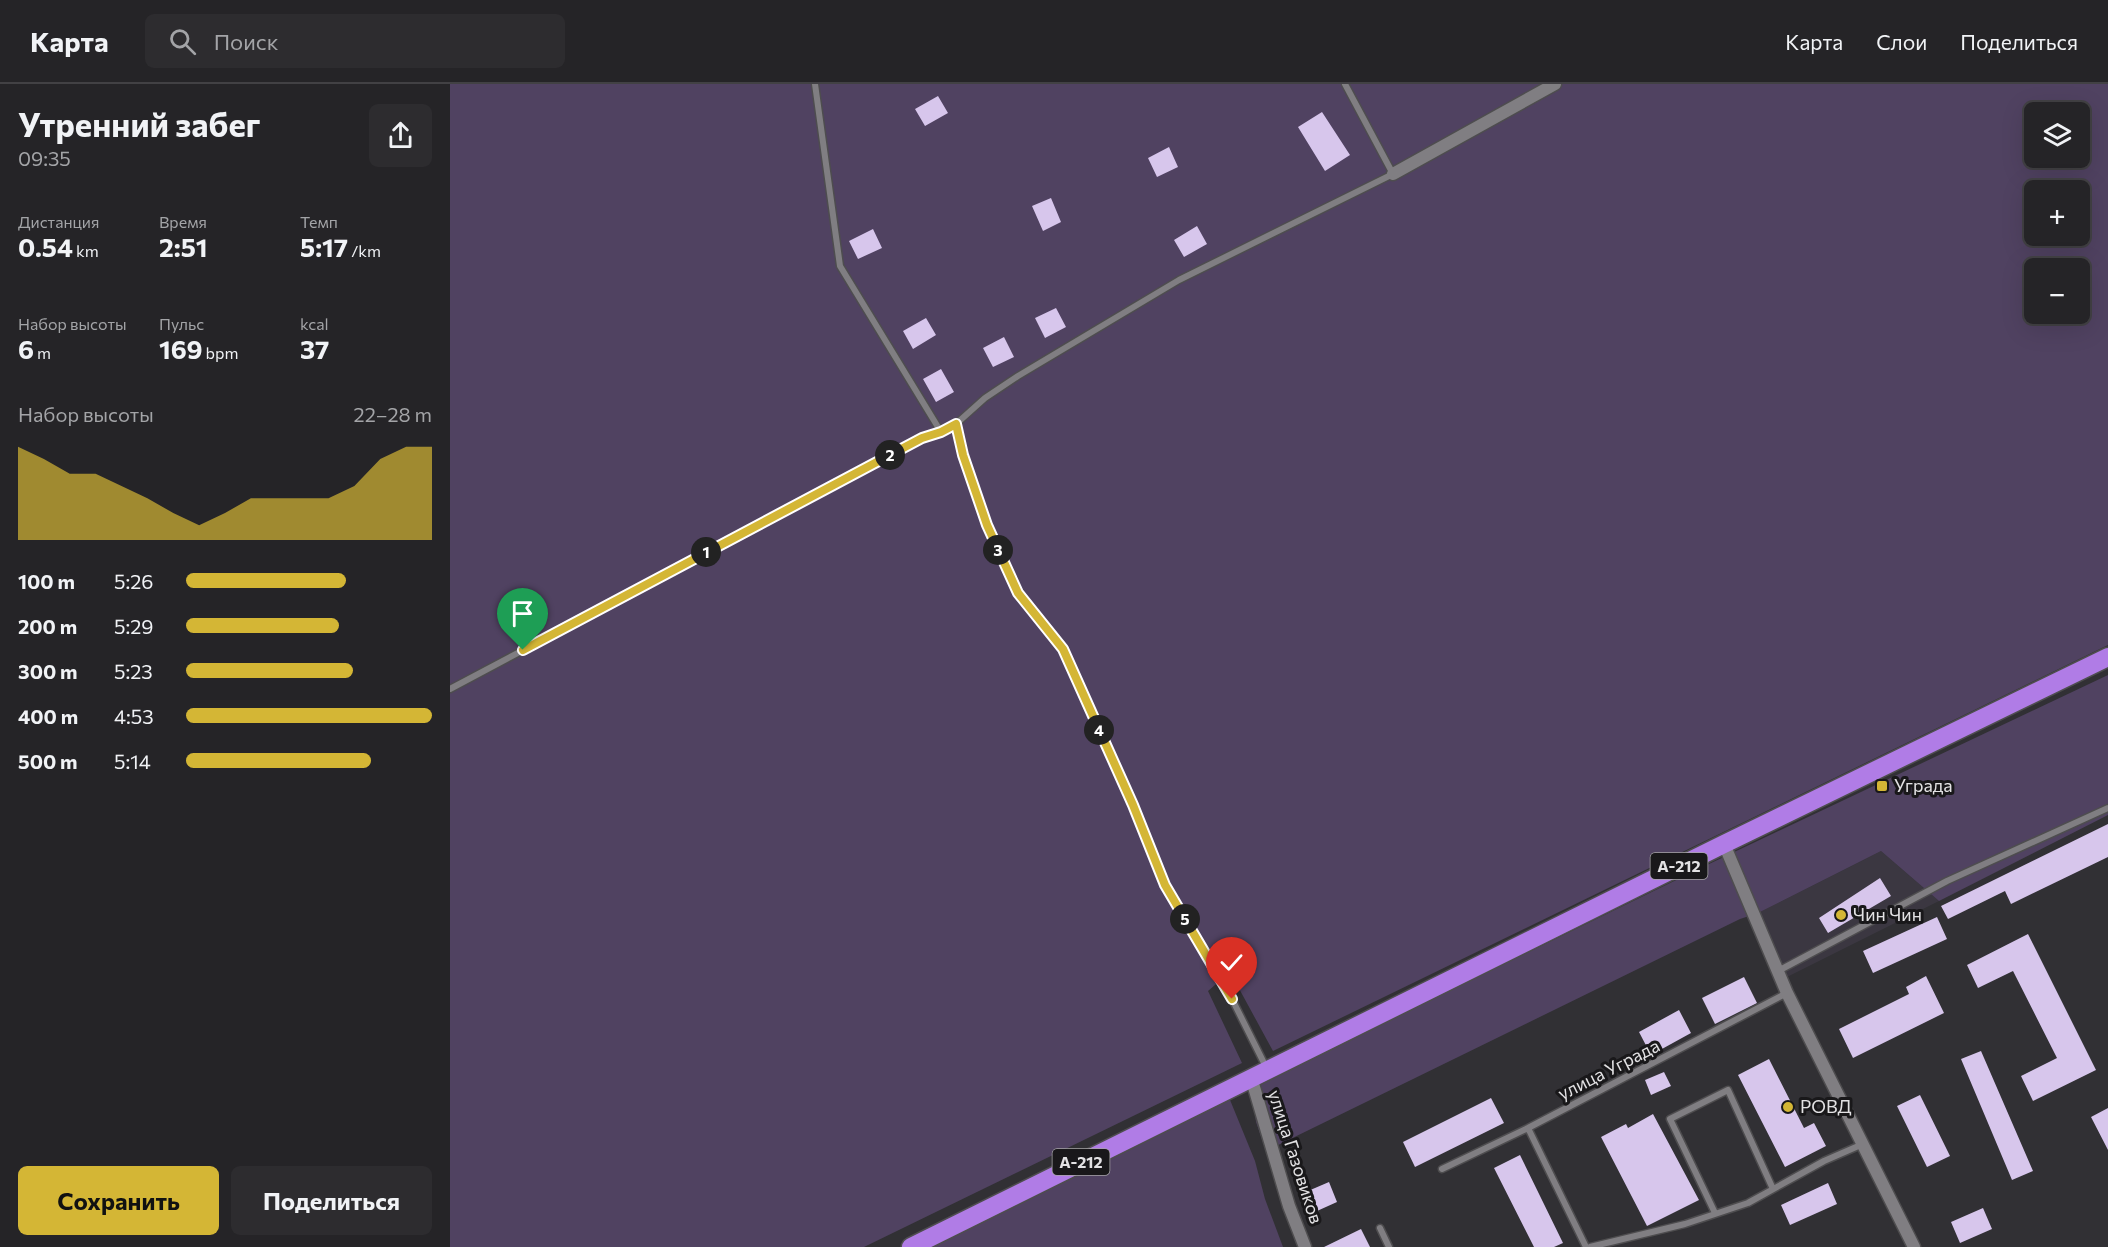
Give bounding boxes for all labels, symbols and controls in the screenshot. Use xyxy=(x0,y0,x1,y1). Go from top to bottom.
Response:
search box xyxy=(145,14,565,68)
text: Карта xyxy=(30,24,109,58)
icon: search xyxy=(166,25,199,58)
text: Поиск xyxy=(214,28,278,55)
text: Карта xyxy=(1785,29,1843,54)
text: Слои xyxy=(1876,29,1927,54)
text: Поделиться xyxy=(1960,29,2078,54)
map controls xyxy=(2024,102,2090,324)
button: layers xyxy=(2024,102,2090,168)
text: Утренний забег xyxy=(18,103,260,144)
button: share xyxy=(369,104,432,167)
text: 09:35 xyxy=(18,146,71,170)
button: + xyxy=(2024,180,2090,246)
text: Дистанция xyxy=(18,212,99,231)
text: Время xyxy=(159,212,207,231)
text: Темп xyxy=(300,212,338,231)
text: 0.54 xyxy=(18,231,73,262)
text: 2:51 xyxy=(159,231,208,262)
text: 5:17 xyxy=(300,231,348,262)
text: km xyxy=(73,241,99,260)
text: /km xyxy=(348,241,381,260)
button: − xyxy=(2024,258,2090,324)
text: Набор высоты xyxy=(18,314,127,333)
text: Пульс xyxy=(159,314,204,333)
text: kcal xyxy=(300,314,329,333)
text: 6 xyxy=(18,333,34,364)
text: 169 xyxy=(159,333,202,364)
text: 37 xyxy=(300,333,329,364)
text: m xyxy=(34,343,51,362)
text: bpm xyxy=(202,343,238,362)
text: Набор высоты xyxy=(18,402,154,426)
text: 22–28 m xyxy=(354,402,432,426)
pin: 2 xyxy=(875,440,905,470)
text: 2 xyxy=(885,445,895,464)
pin: 3 xyxy=(983,535,1013,565)
pin: 1 xyxy=(691,537,721,567)
text: 3 xyxy=(993,540,1003,559)
text: 1 xyxy=(702,542,710,561)
text: 100 m xyxy=(18,569,75,593)
text: 5:26 xyxy=(114,569,153,593)
pin xyxy=(497,588,548,650)
icon: arrive xyxy=(506,597,539,630)
text: 200 m xyxy=(18,614,77,638)
text: 5:29 xyxy=(114,614,153,638)
text: 300 m xyxy=(18,659,78,683)
text: 5:23 xyxy=(114,659,153,683)
text: 400 m xyxy=(18,704,78,728)
text: 4:53 xyxy=(114,704,154,728)
pin: 4 xyxy=(1084,715,1114,745)
text: 4 xyxy=(1094,720,1104,739)
text: 500 m xyxy=(18,749,78,773)
text: 5:14 xyxy=(114,749,151,773)
place label: Уграда xyxy=(1894,774,1953,796)
marker: Уграда xyxy=(1875,779,1889,793)
road number: А-212 xyxy=(1650,853,1708,879)
place label: Чин Чин xyxy=(1853,903,1922,925)
pin: 5 xyxy=(1170,904,1200,934)
marker: Чин Чин xyxy=(1834,908,1848,922)
text: 5 xyxy=(1180,909,1190,928)
pin xyxy=(1206,937,1257,999)
icon: check xyxy=(1215,946,1248,979)
street label: улица Уграда xyxy=(1554,1034,1663,1104)
street label: улица Газовиков xyxy=(1264,1087,1328,1226)
place label: РОВД xyxy=(1800,1095,1852,1117)
marker: РОВД xyxy=(1781,1100,1795,1114)
road number: А-212 xyxy=(1052,1149,1110,1175)
button: Сохранить xyxy=(18,1166,219,1235)
button: Поделиться xyxy=(231,1166,432,1235)

